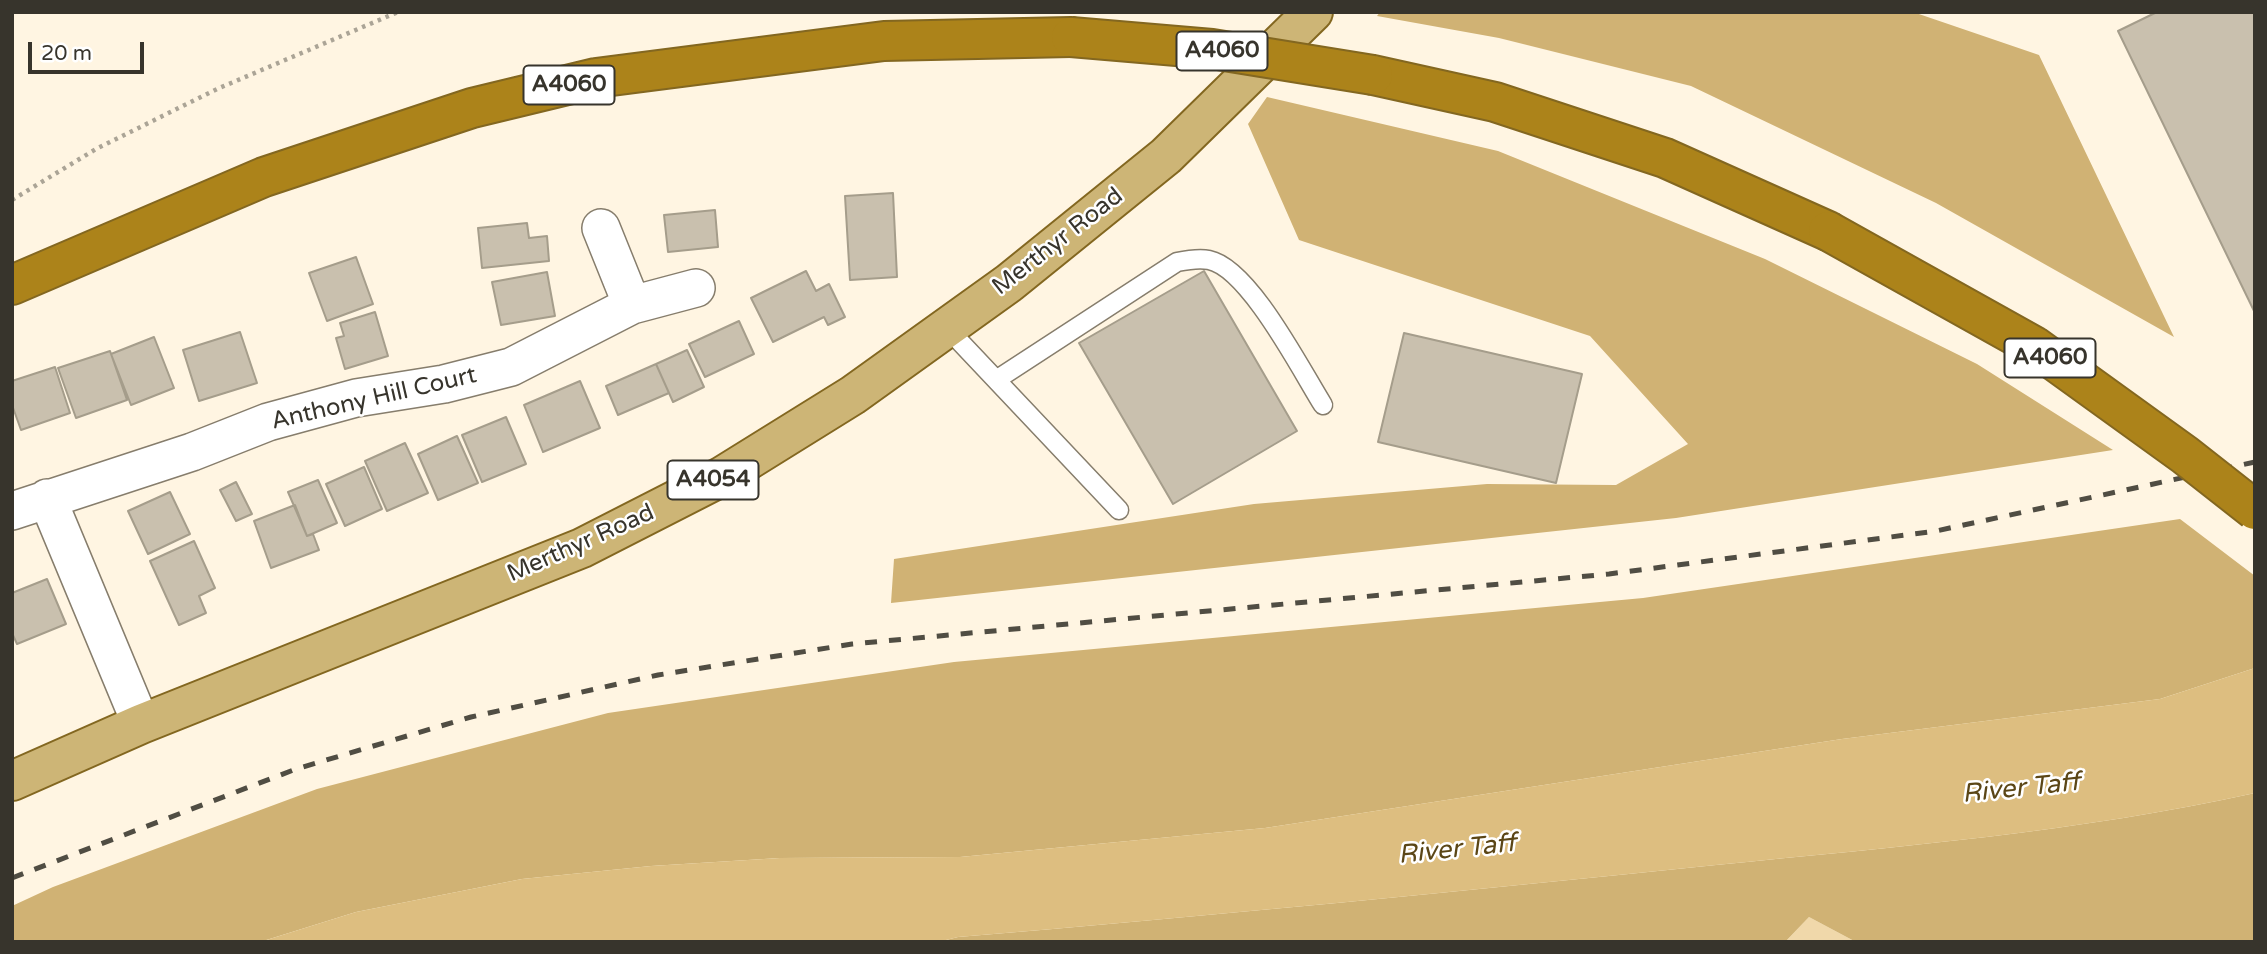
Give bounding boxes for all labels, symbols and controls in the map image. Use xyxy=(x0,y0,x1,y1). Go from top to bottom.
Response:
scale bar xyxy=(32,28,147,72)
road number: A4060 xyxy=(1176,32,1268,70)
text: 20 m xyxy=(41,41,92,66)
road number: A4060 xyxy=(524,66,614,104)
street label: Merthyr Road xyxy=(987,182,1129,302)
road number: A4060 xyxy=(2004,338,2096,378)
street label: Anthony Hill Court xyxy=(268,361,480,437)
road number: A4054 xyxy=(668,460,758,500)
street label: Merthyr Road xyxy=(503,499,659,589)
water label: River Taff xyxy=(1961,767,2081,811)
water label: River Taff xyxy=(1397,828,1517,872)

